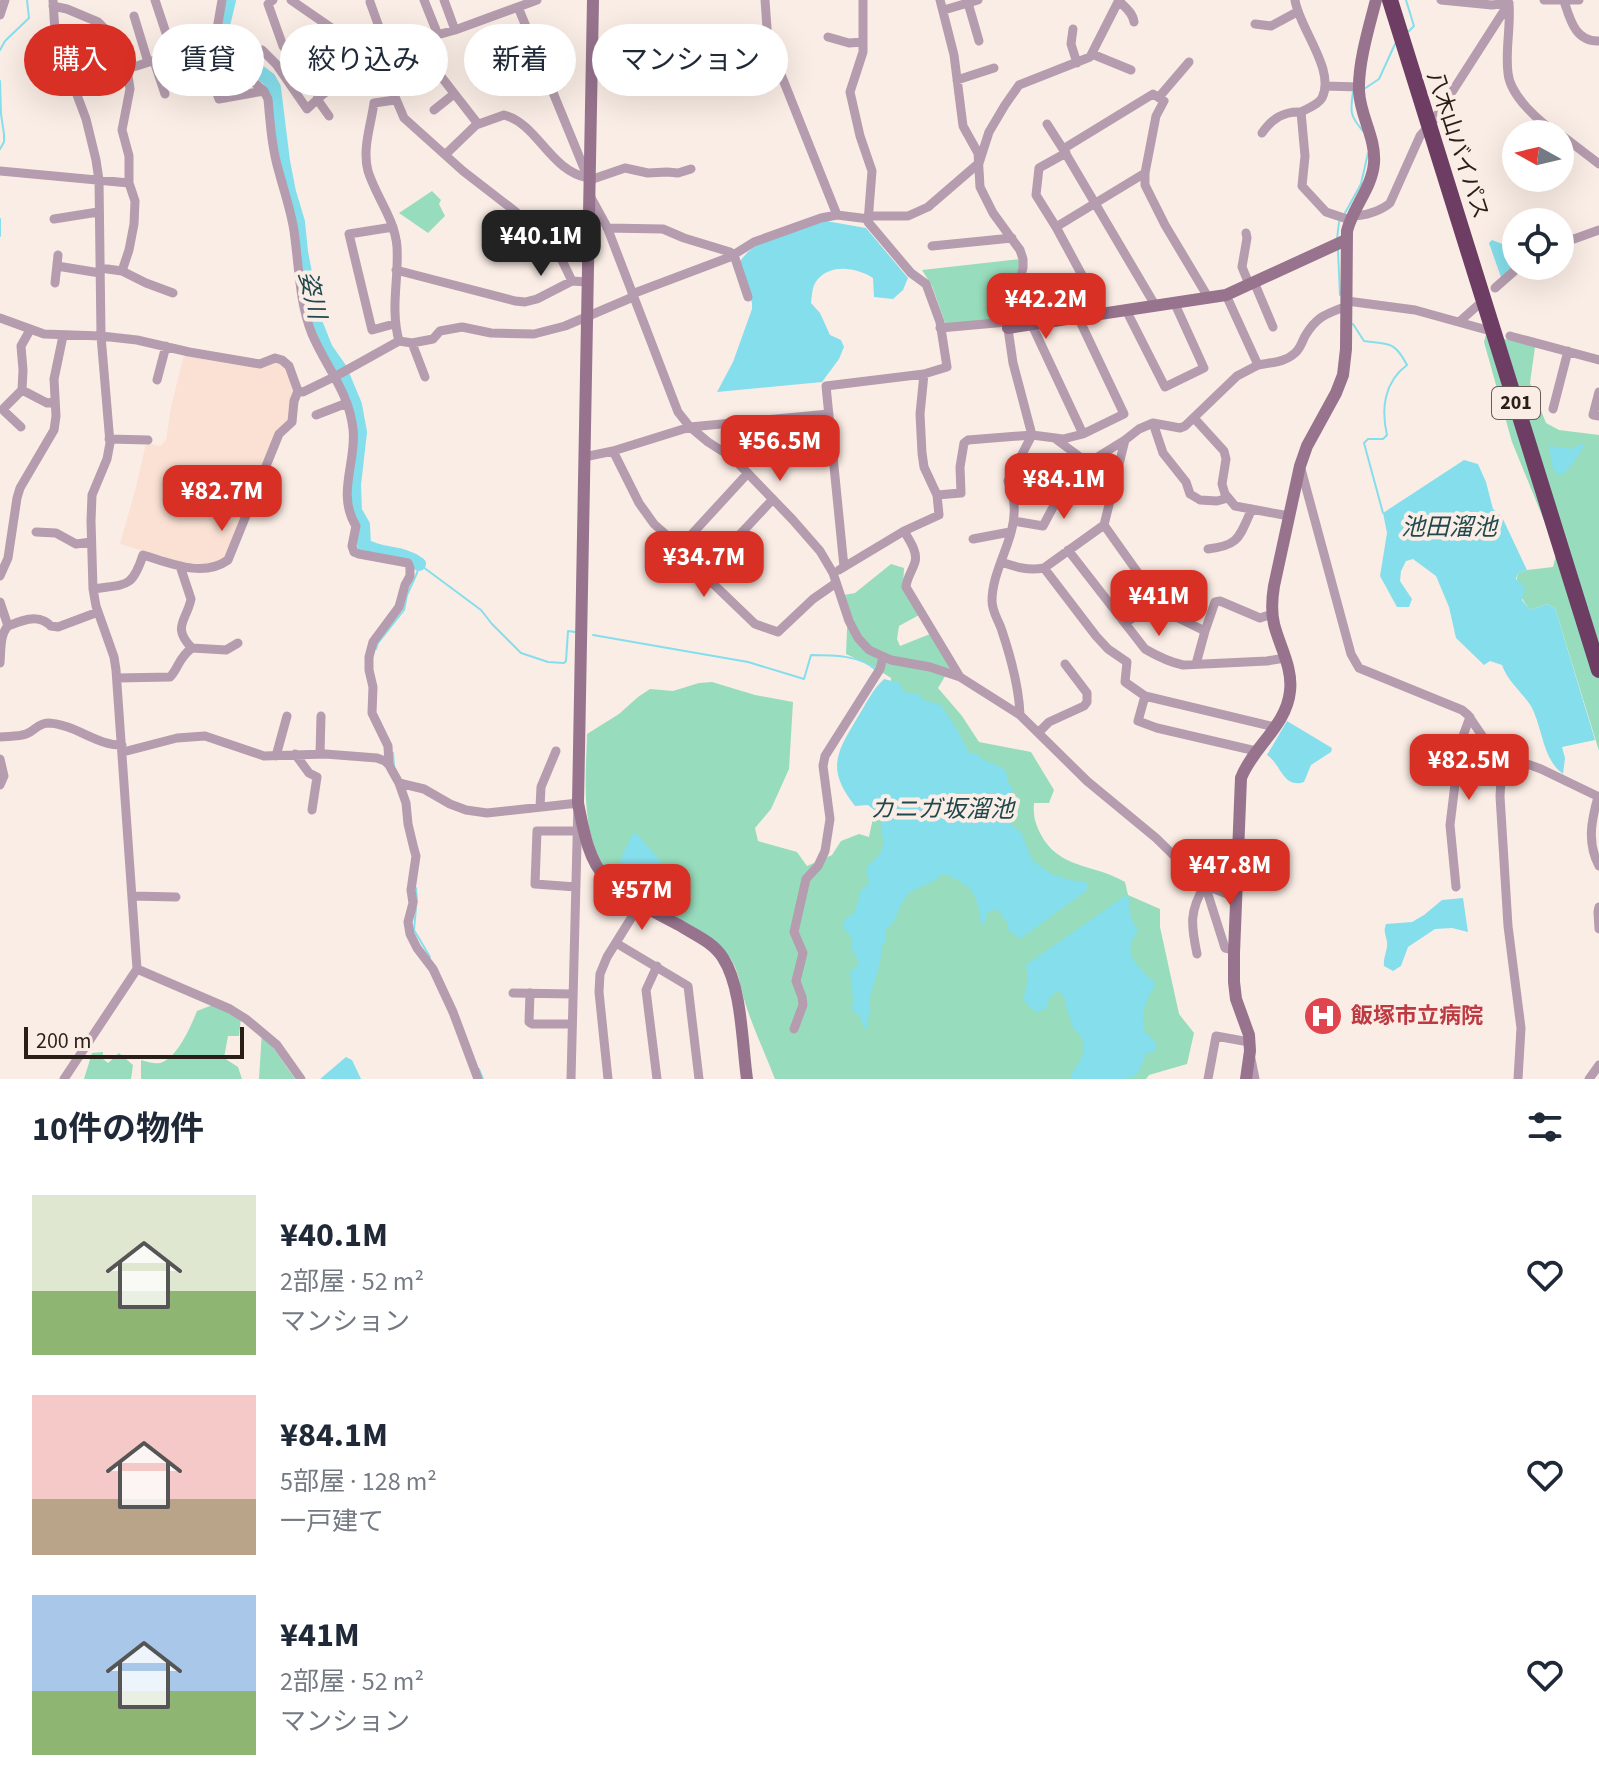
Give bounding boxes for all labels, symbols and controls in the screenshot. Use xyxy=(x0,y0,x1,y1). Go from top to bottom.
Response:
chip: 購入 xyxy=(24,24,136,96)
chip: 賃貸 xyxy=(152,24,264,96)
chip: 絞り込み xyxy=(280,24,448,96)
chip: 新着 xyxy=(464,24,576,96)
chip: マンション xyxy=(592,24,788,96)
street label: 八木山バイパス xyxy=(1419,67,1497,223)
north arrow xyxy=(1502,120,1574,192)
map controls xyxy=(1502,120,1574,280)
button: locate xyxy=(1502,208,1574,280)
pin: ¥40.1M xyxy=(476,210,606,278)
text: ¥40.1M xyxy=(500,217,582,254)
water label: 姿川 xyxy=(290,268,335,325)
pin: ¥42.2M xyxy=(981,273,1111,341)
text: ¥42.2M xyxy=(1005,280,1087,317)
road number: 201 xyxy=(1492,387,1540,419)
pin: ¥56.5M xyxy=(715,415,845,483)
text: ¥56.5M xyxy=(739,422,821,459)
pin: ¥84.1M xyxy=(999,453,1129,521)
text: ¥84.1M xyxy=(1023,460,1105,497)
pin: ¥82.7M xyxy=(157,465,287,533)
text: ¥82.7M xyxy=(181,472,263,509)
water label: 池田溜池 xyxy=(1401,510,1499,545)
pin: ¥34.7M xyxy=(639,531,769,599)
text: ¥34.7M xyxy=(663,538,745,575)
pin: ¥41M xyxy=(1112,570,1206,638)
text: ¥41M xyxy=(1129,577,1190,614)
pin: ¥82.5M xyxy=(1404,734,1534,802)
text: ¥82.5M xyxy=(1428,741,1510,778)
water label: カニガ坂溜池 xyxy=(870,792,1016,827)
pin: ¥47.8M xyxy=(1165,839,1295,907)
text: ¥47.8M xyxy=(1189,846,1271,883)
pin: ¥57M xyxy=(595,864,689,932)
text: ¥57M xyxy=(612,871,673,908)
hospital icon: 飯塚市立病院 xyxy=(1302,995,1344,1037)
place label: 飯塚市立病院 xyxy=(1350,1000,1483,1032)
scale bar xyxy=(24,1023,244,1059)
text: 200 m xyxy=(36,1025,91,1057)
text: 10件の物件 xyxy=(32,1105,204,1154)
icon: filters xyxy=(1523,1105,1567,1149)
text: ¥40.1M xyxy=(280,1211,388,1260)
icon: home xyxy=(96,1227,192,1323)
icon: heart xyxy=(1523,1253,1567,1297)
text: 2部屋 · 52 m² xyxy=(280,1263,424,1300)
text: マンション xyxy=(280,1303,410,1340)
text: ¥84.1M xyxy=(280,1411,388,1460)
icon: home xyxy=(96,1427,192,1523)
icon: heart xyxy=(1523,1453,1567,1497)
text: 5部屋 · 128 m² xyxy=(280,1463,437,1500)
text: 一戸建て xyxy=(280,1503,384,1540)
text: ¥41M xyxy=(280,1611,360,1660)
icon: home xyxy=(96,1627,192,1723)
icon: heart xyxy=(1523,1653,1567,1697)
text: 2部屋 · 52 m² xyxy=(280,1663,424,1700)
text: マンション xyxy=(280,1703,410,1740)

